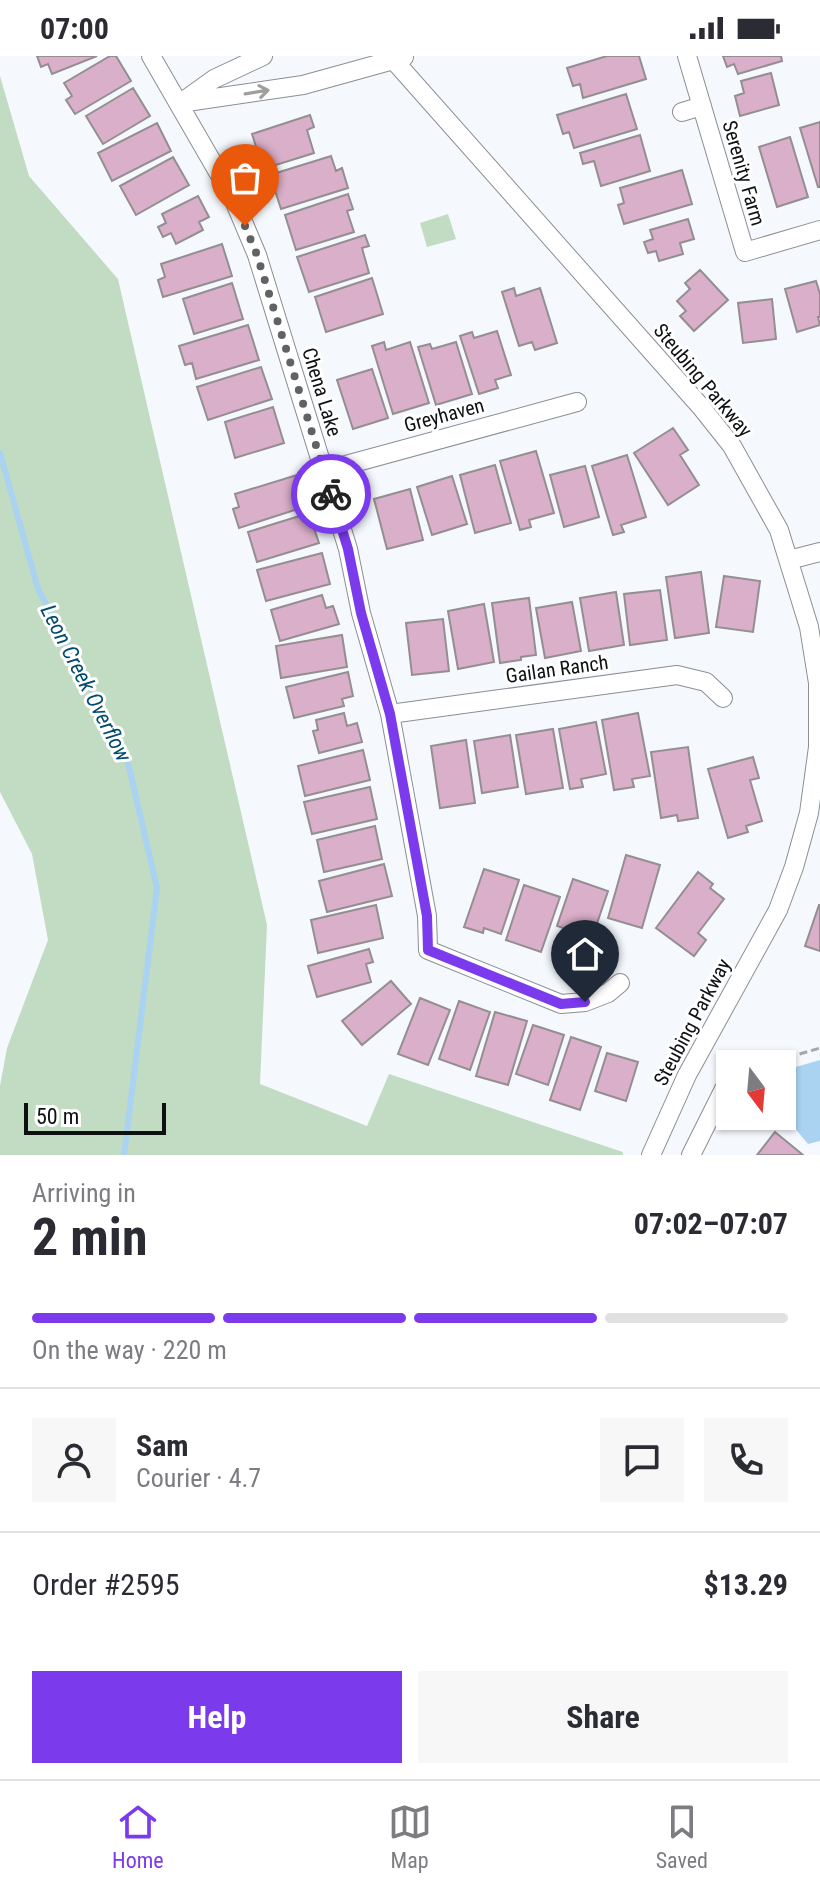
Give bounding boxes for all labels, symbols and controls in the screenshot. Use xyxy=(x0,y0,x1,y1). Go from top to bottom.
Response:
text: 07:00 xyxy=(40,11,109,46)
one-way arrow xyxy=(244,84,269,99)
street label: Serenity Farm xyxy=(718,118,770,228)
pin xyxy=(211,144,279,226)
icon: bag xyxy=(223,156,267,200)
street label: Steubing Parkway xyxy=(649,319,757,441)
street label: Chena Lake xyxy=(297,345,347,439)
street label: Greyhaven xyxy=(401,393,487,437)
courier xyxy=(291,454,371,534)
icon: bike xyxy=(309,472,353,516)
water label: Leon Creek Overflow xyxy=(36,600,137,767)
street label: Gailan Ranch xyxy=(504,650,610,688)
pin xyxy=(551,920,619,1002)
icon: home xyxy=(563,932,607,976)
street label: Steubing Parkway xyxy=(648,954,736,1090)
north arrow xyxy=(716,1050,796,1130)
map controls xyxy=(716,1050,796,1130)
scale bar xyxy=(24,1099,166,1135)
text: 50 m xyxy=(36,1104,79,1129)
text: Arriving in xyxy=(32,1178,136,1208)
text: 07:02–07:07 xyxy=(634,1206,788,1241)
text: 2 min xyxy=(32,1207,148,1268)
text: On the way · 220 m xyxy=(32,1335,227,1365)
button: person xyxy=(32,1418,116,1502)
button: chat xyxy=(600,1418,684,1502)
button: phone xyxy=(704,1418,788,1502)
text: Sam xyxy=(136,1428,189,1463)
text: Courier · 4.7 xyxy=(136,1463,261,1493)
text: Order #2595 xyxy=(32,1567,180,1602)
text: $13.29 xyxy=(703,1567,788,1602)
button: Help xyxy=(32,1671,402,1763)
button: Share xyxy=(418,1671,788,1763)
tab: Home xyxy=(112,1800,164,1873)
tab: Map xyxy=(388,1800,432,1873)
tab: Saved xyxy=(656,1800,708,1873)

